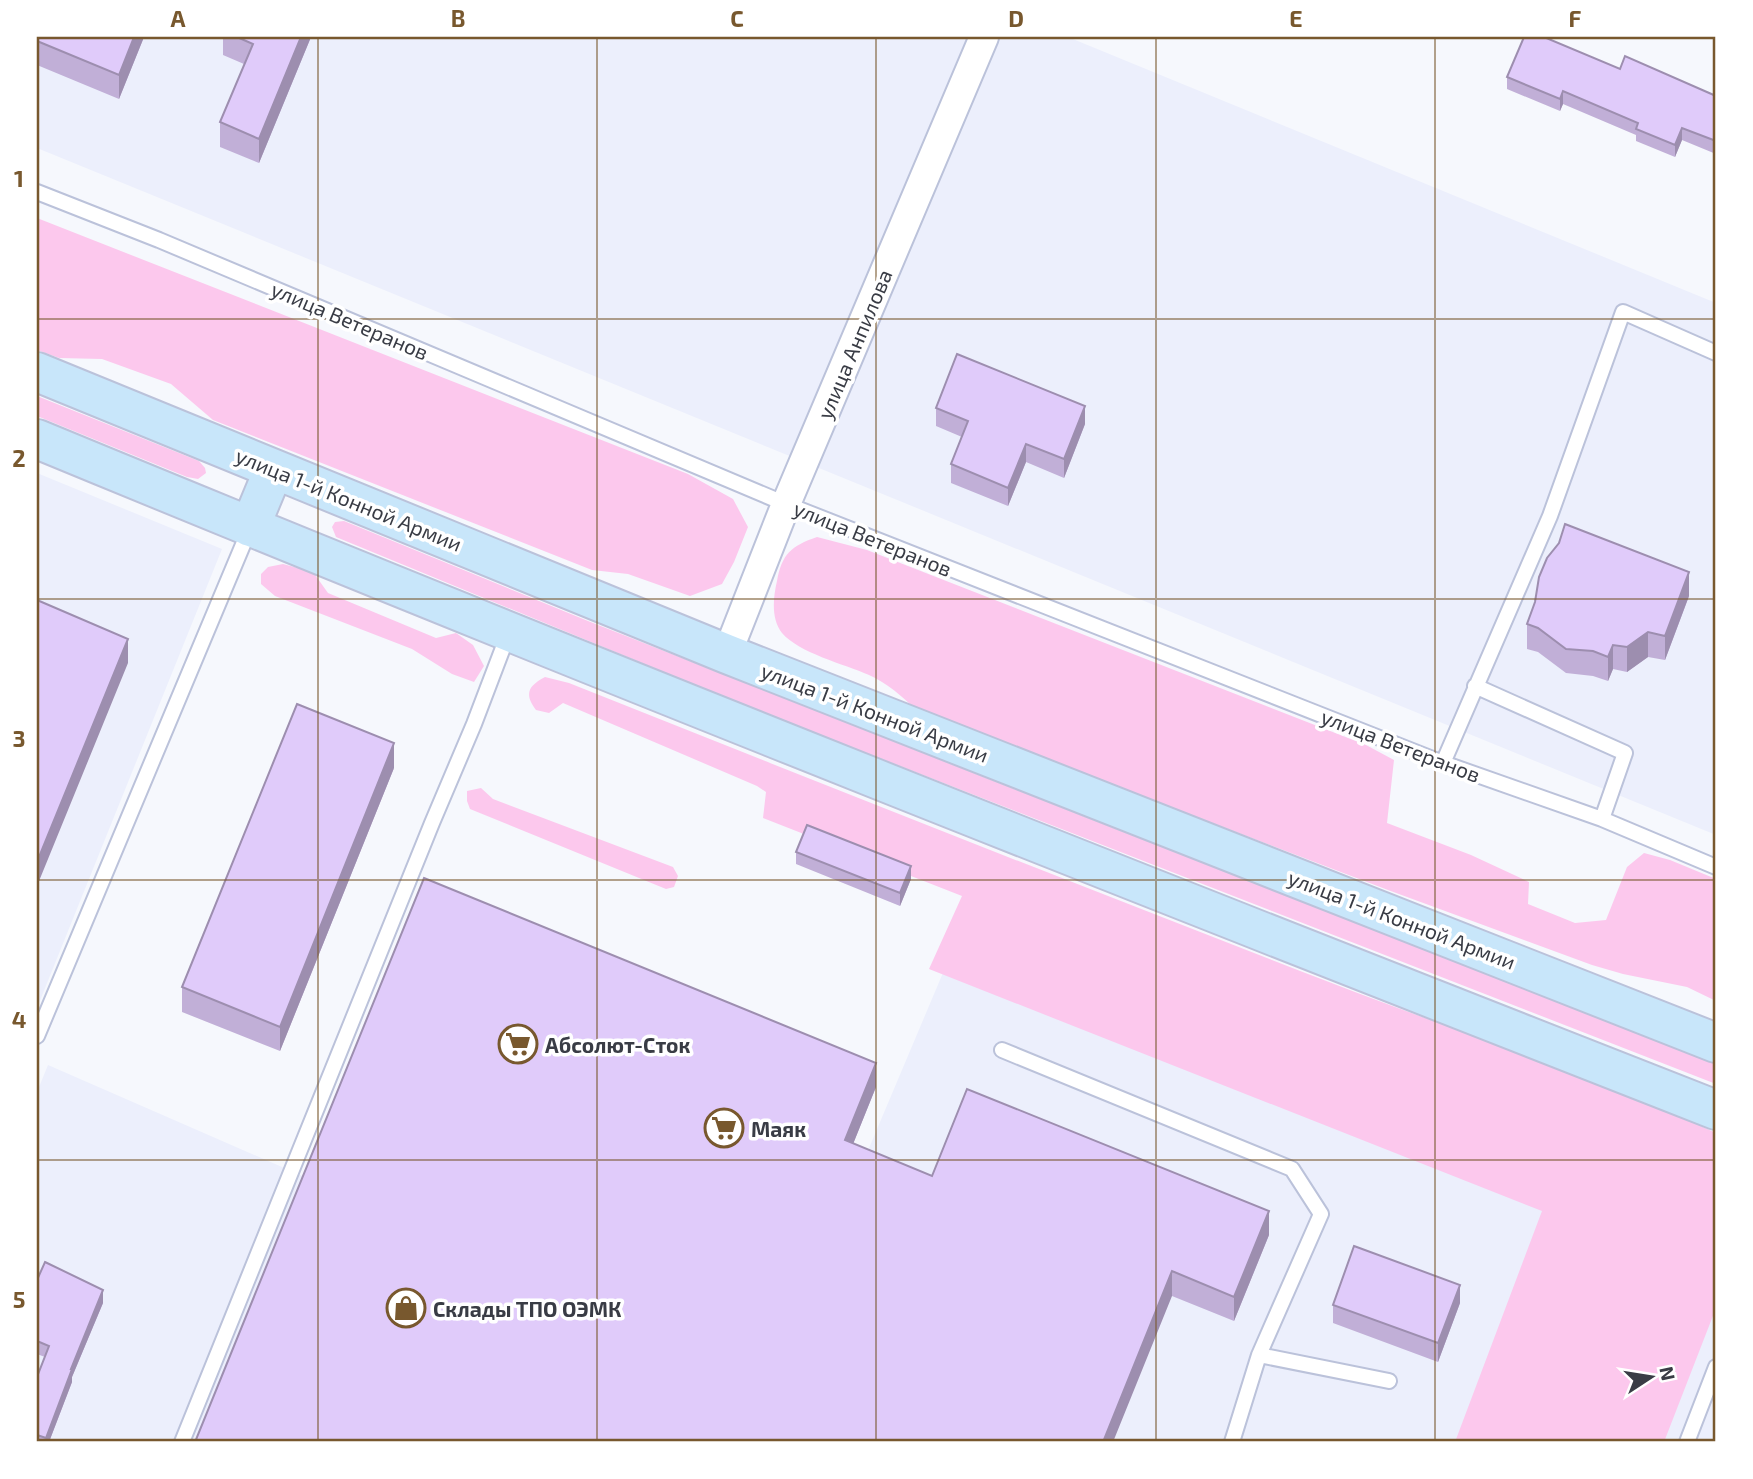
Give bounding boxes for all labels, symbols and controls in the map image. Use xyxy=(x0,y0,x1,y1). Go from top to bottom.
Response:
text: A xyxy=(170,4,186,32)
text: B xyxy=(451,4,465,32)
text: C xyxy=(730,4,744,32)
text: D xyxy=(1008,4,1024,32)
text: E xyxy=(1289,4,1303,32)
text: F xyxy=(1569,4,1582,32)
text: 1 xyxy=(14,164,24,192)
street label: улица Анпилова xyxy=(811,265,898,423)
street label: улица Ветеранов xyxy=(267,276,432,365)
street label: улица 1-й Конной Армии xyxy=(232,442,466,557)
text: 2 xyxy=(12,444,26,472)
street label: улица Ветеранов xyxy=(790,495,956,582)
street label: улица 1-й Конной Армии xyxy=(757,657,992,768)
street label: улица Ветеранов xyxy=(1318,703,1484,788)
text: 3 xyxy=(12,724,26,752)
street label: улица 1-й Конной Армии xyxy=(1284,864,1519,975)
text: 4 xyxy=(12,1005,26,1033)
supermarket icon: Абсолют-Сток xyxy=(497,1023,539,1065)
place label: Абсолют-Сток xyxy=(545,1032,691,1057)
supermarket icon: Маяк xyxy=(703,1107,745,1149)
place label: Маяк xyxy=(751,1116,806,1141)
text: 5 xyxy=(13,1285,25,1313)
shop icon: Склады ТПО ОЭМК xyxy=(385,1287,427,1329)
place label: Склады ТПО ОЭМК xyxy=(433,1296,622,1321)
north arrow xyxy=(1616,1342,1686,1412)
text: N xyxy=(1655,1364,1681,1382)

